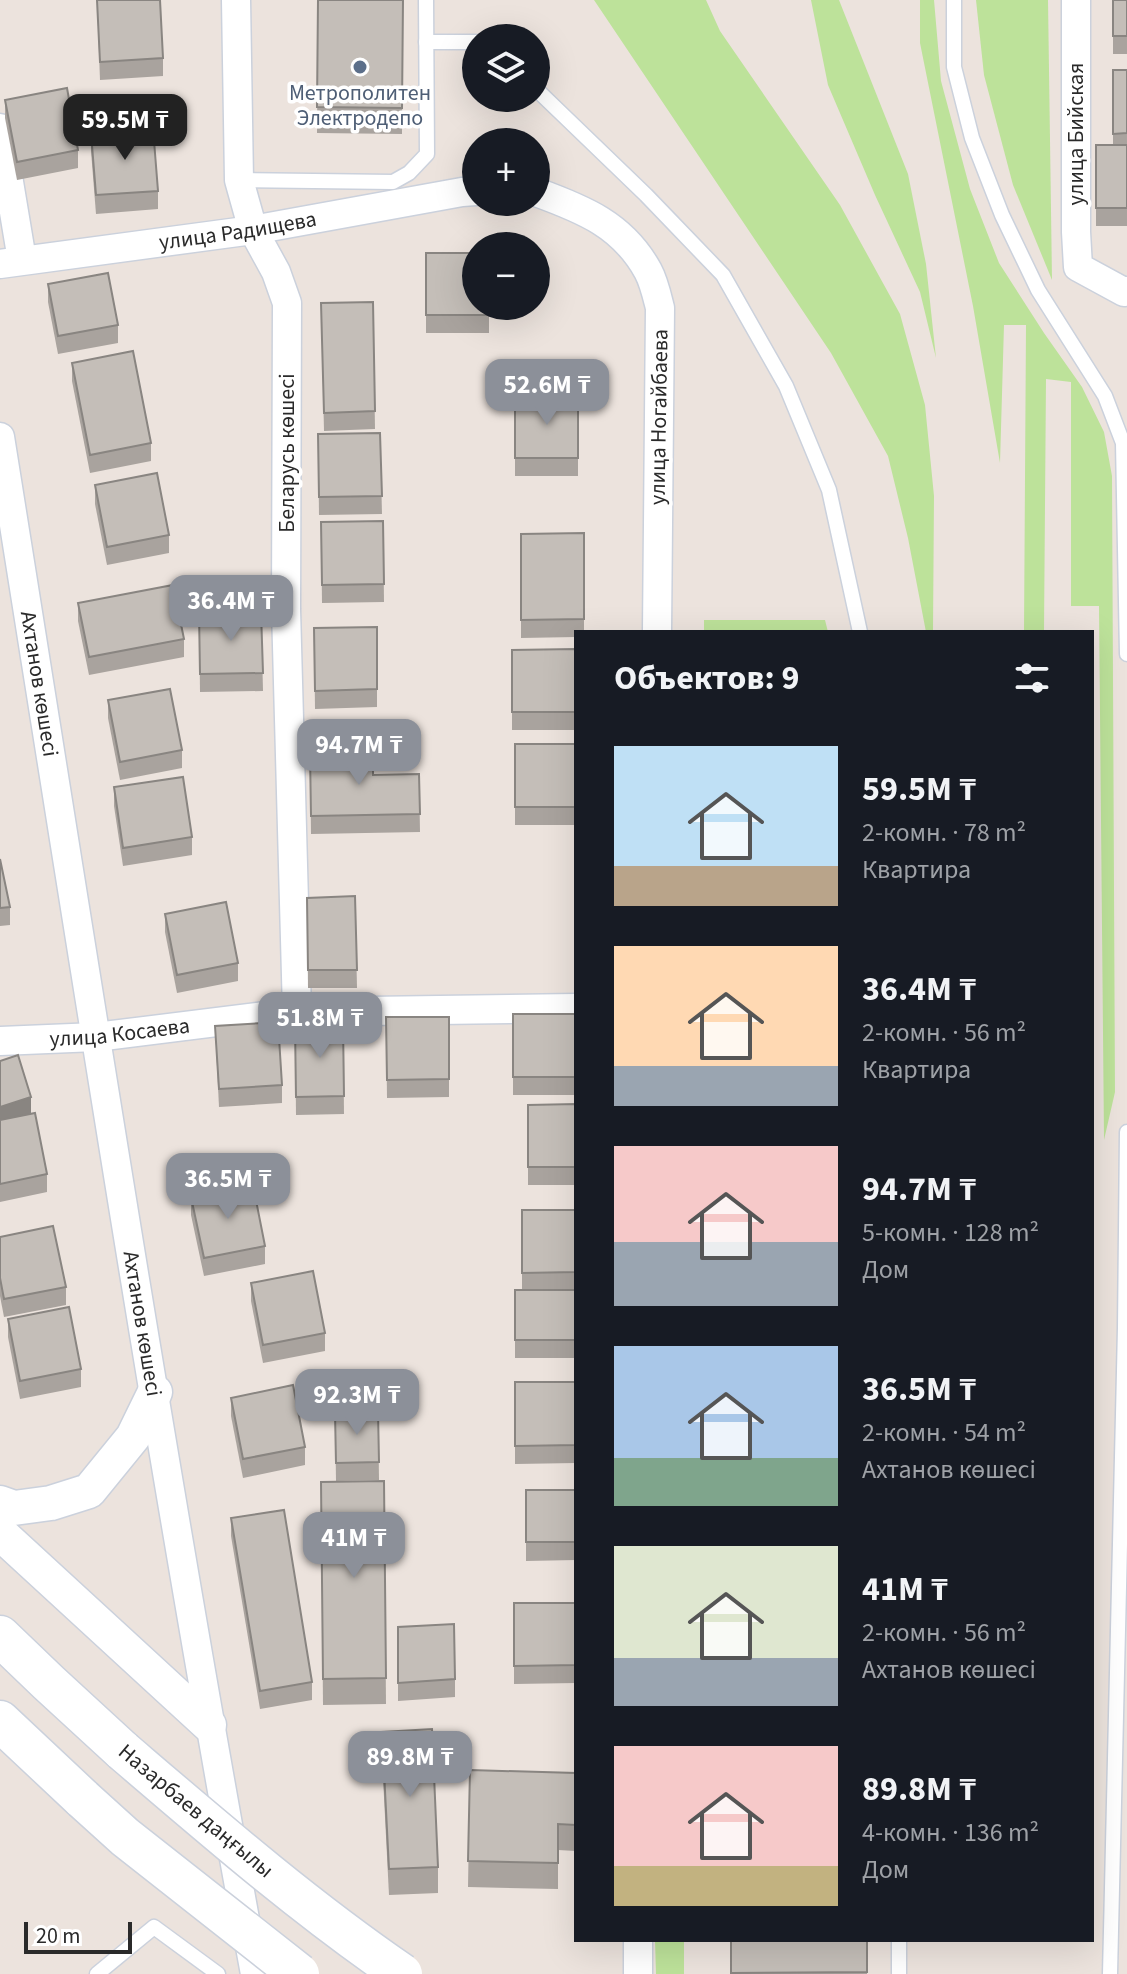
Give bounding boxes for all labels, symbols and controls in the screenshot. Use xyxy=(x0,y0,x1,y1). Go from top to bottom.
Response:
map controls xyxy=(462,24,550,320)
button: layers xyxy=(462,24,550,112)
marker: Метрополитен Электродепо xyxy=(351,58,369,76)
street label: улица Бийская xyxy=(1060,63,1092,205)
place label: Метрополитен Электродепо xyxy=(289,77,431,134)
pin: 59.5M ₸ xyxy=(51,94,199,162)
text: 59.5M ₸ xyxy=(81,101,169,138)
button: + xyxy=(462,128,550,216)
street label: улица Радищева xyxy=(157,203,319,258)
button: − xyxy=(462,232,550,320)
street label: улица Ногайбаева xyxy=(641,329,677,505)
pin: 52.6M ₸ xyxy=(473,359,621,427)
text: 52.6M ₸ xyxy=(503,366,591,403)
street label: Беларусь көшесі xyxy=(271,373,303,533)
pin: 36.4M ₸ xyxy=(157,575,305,643)
text: 36.4M ₸ xyxy=(187,582,275,619)
street label: Ахтанов көшесі xyxy=(12,609,67,759)
text: Объектов: 9 xyxy=(614,654,799,703)
icon: filters xyxy=(1010,656,1054,700)
pin: 94.7M ₸ xyxy=(285,719,433,787)
text: 94.7M ₸ xyxy=(315,726,403,763)
text: 59.5M ₸ xyxy=(862,765,977,814)
icon: home xyxy=(678,778,774,874)
text: 2-комн. · 78 m² xyxy=(862,814,1026,851)
text: Квартира xyxy=(862,851,971,888)
text: 36.4M ₸ xyxy=(862,965,977,1014)
icon: home xyxy=(678,978,774,1074)
pin: 51.8M ₸ xyxy=(246,992,394,1060)
text: 51.8M ₸ xyxy=(276,999,364,1036)
street label: улица Косаева xyxy=(49,1009,192,1055)
text: 2-комн. · 56 m² xyxy=(862,1014,1026,1051)
text: Квартира xyxy=(862,1051,971,1088)
pin: 36.5M ₸ xyxy=(154,1153,302,1221)
text: 36.5M ₸ xyxy=(184,1160,272,1197)
text: 94.7M ₸ xyxy=(862,1165,977,1214)
icon: home xyxy=(678,1178,774,1274)
text: 5-комн. · 128 m² xyxy=(862,1214,1039,1251)
street label: Ахтанов көшесі xyxy=(115,1248,170,1399)
text: Дом xyxy=(862,1251,909,1288)
text: 36.5M ₸ xyxy=(862,1365,977,1414)
pin: 92.3M ₸ xyxy=(283,1369,431,1437)
text: 92.3M ₸ xyxy=(313,1376,401,1413)
icon: home xyxy=(678,1378,774,1474)
text: 2-комн. · 54 m² xyxy=(862,1414,1026,1451)
text: Ахтанов көшесі xyxy=(862,1451,1036,1488)
pin: 41M ₸ xyxy=(298,1512,410,1580)
text: 41M ₸ xyxy=(321,1519,387,1556)
text: 41M ₸ xyxy=(862,1565,949,1614)
icon: home xyxy=(678,1578,774,1674)
text: 2-комн. · 56 m² xyxy=(862,1614,1026,1651)
text: Ахтанов көшесі xyxy=(862,1651,1036,1688)
pin: 89.8M ₸ xyxy=(336,1731,484,1799)
street label: Назарбаев даңғылы xyxy=(111,1736,281,1886)
text: 89.8M ₸ xyxy=(366,1738,454,1775)
text: 89.8M ₸ xyxy=(862,1765,977,1814)
icon: home xyxy=(678,1778,774,1874)
text: 4-комн. · 136 m² xyxy=(862,1814,1039,1851)
text: Дом xyxy=(862,1851,909,1888)
scale bar xyxy=(24,1918,132,1954)
text: 20 m xyxy=(36,1920,81,1952)

